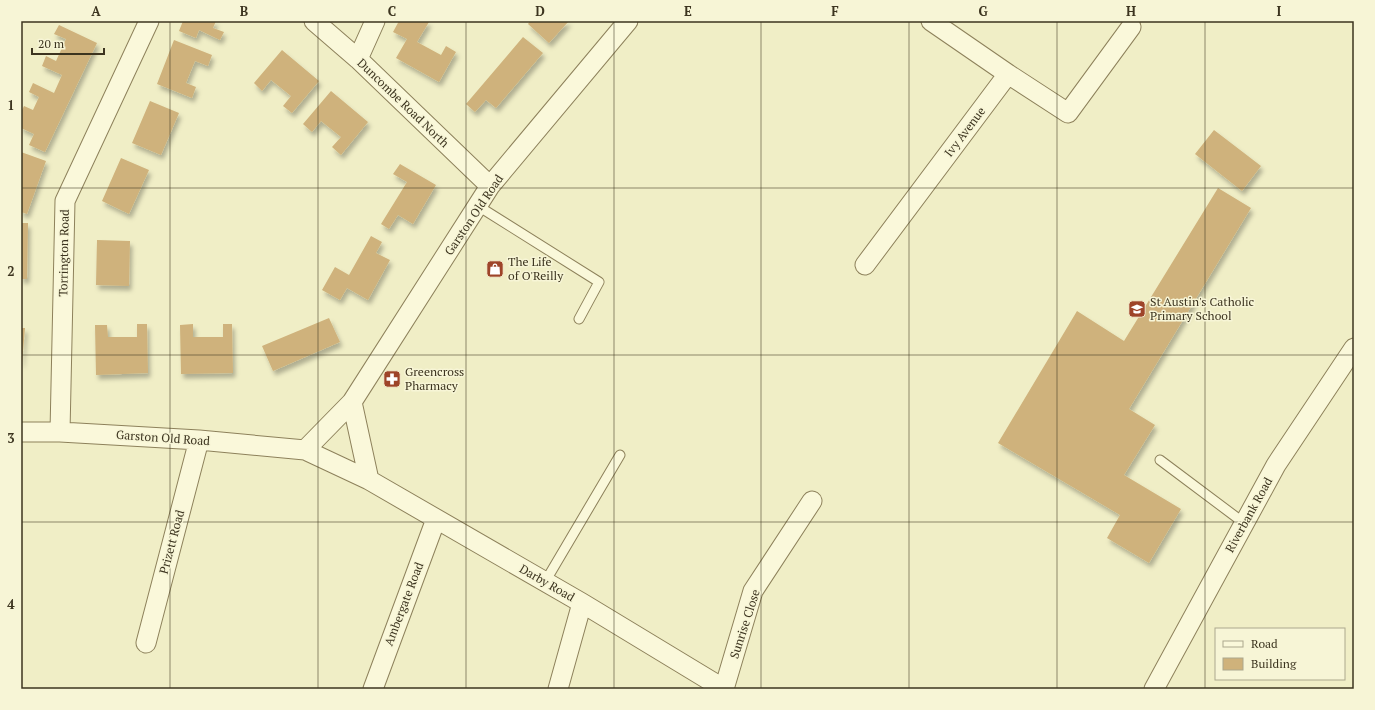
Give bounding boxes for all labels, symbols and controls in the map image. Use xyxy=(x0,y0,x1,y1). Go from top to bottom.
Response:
text: A xyxy=(91,2,101,20)
text: B xyxy=(240,2,248,20)
text: C xyxy=(388,2,396,20)
text: D xyxy=(535,2,545,20)
text: E xyxy=(684,2,692,20)
text: F xyxy=(831,2,839,20)
text: G xyxy=(978,2,988,20)
text: H xyxy=(1126,2,1136,20)
text: I xyxy=(1277,2,1282,20)
scale bar xyxy=(32,30,104,56)
text: 20 m xyxy=(38,36,65,51)
street label: Duncombe Road North xyxy=(354,55,452,150)
text: 1 xyxy=(7,96,15,114)
street label: Ivy Avenue xyxy=(941,104,988,160)
street label: Garston Old Road xyxy=(441,171,506,258)
street label: Torrington Road xyxy=(55,209,72,297)
place label: The Life of O'Reilly xyxy=(508,254,564,283)
shop icon: The Life of O'Reilly xyxy=(485,259,505,279)
text: 2 xyxy=(7,262,15,280)
place label: St Austin's Catholic Primary School xyxy=(1150,294,1255,323)
school or university icon: St Austin's Catholic Primary School xyxy=(1127,299,1147,319)
place label: Greencross Pharmacy xyxy=(405,364,464,393)
pharmacy icon: Greencross Pharmacy xyxy=(382,369,402,389)
street label: Garston Old Road xyxy=(116,427,211,448)
text: 3 xyxy=(7,429,15,447)
street label: Riverbank Road xyxy=(1222,474,1275,555)
street label: Prizett Road xyxy=(156,508,187,576)
street label: Ambergate Road xyxy=(381,560,426,648)
street label: Darby Road xyxy=(517,561,578,605)
street label: Sunrise Close xyxy=(726,587,763,660)
text: 4 xyxy=(7,595,15,613)
legend xyxy=(1215,628,1345,680)
text: Road xyxy=(1251,636,1278,651)
text: Building xyxy=(1251,656,1297,671)

